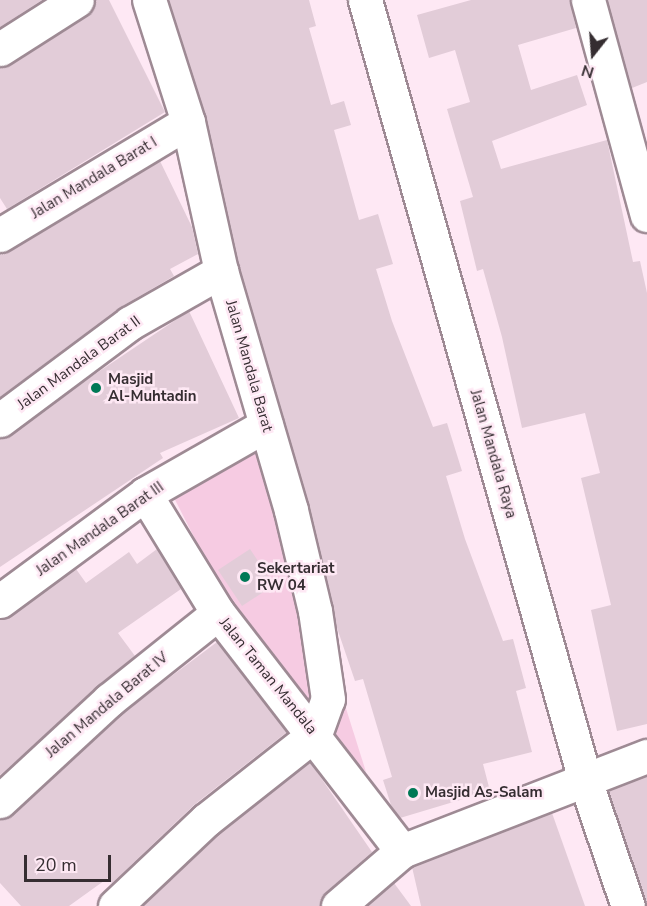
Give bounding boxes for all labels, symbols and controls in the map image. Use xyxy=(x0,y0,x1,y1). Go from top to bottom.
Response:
north arrow xyxy=(563,24,623,84)
text: N xyxy=(579,59,597,83)
street label: Jalan Mandala Barat I xyxy=(28,133,160,223)
street label: Jalan Mandala Barat xyxy=(222,298,276,434)
street label: Jalan Mandala Barat II xyxy=(14,312,144,414)
place label: Masjid Al-Muhtadin xyxy=(108,370,196,405)
marker: Masjid Al-Muhtadin xyxy=(89,381,103,395)
street label: Jalan Mandala Raya xyxy=(466,387,520,521)
street label: Jalan Mandala Barat III xyxy=(33,478,167,580)
place label: Sekertariat RW 04 xyxy=(257,559,335,594)
marker: Sekertariat RW 04 xyxy=(238,570,252,584)
street label: Jalan Taman Mandala xyxy=(215,614,321,738)
street label: Jalan Mandala Barat IV xyxy=(42,648,172,762)
place label: Masjid As-Salam xyxy=(425,784,543,802)
marker: Masjid As-Salam xyxy=(406,786,420,800)
scale bar xyxy=(27,843,114,881)
text: 20 m xyxy=(35,853,77,877)

